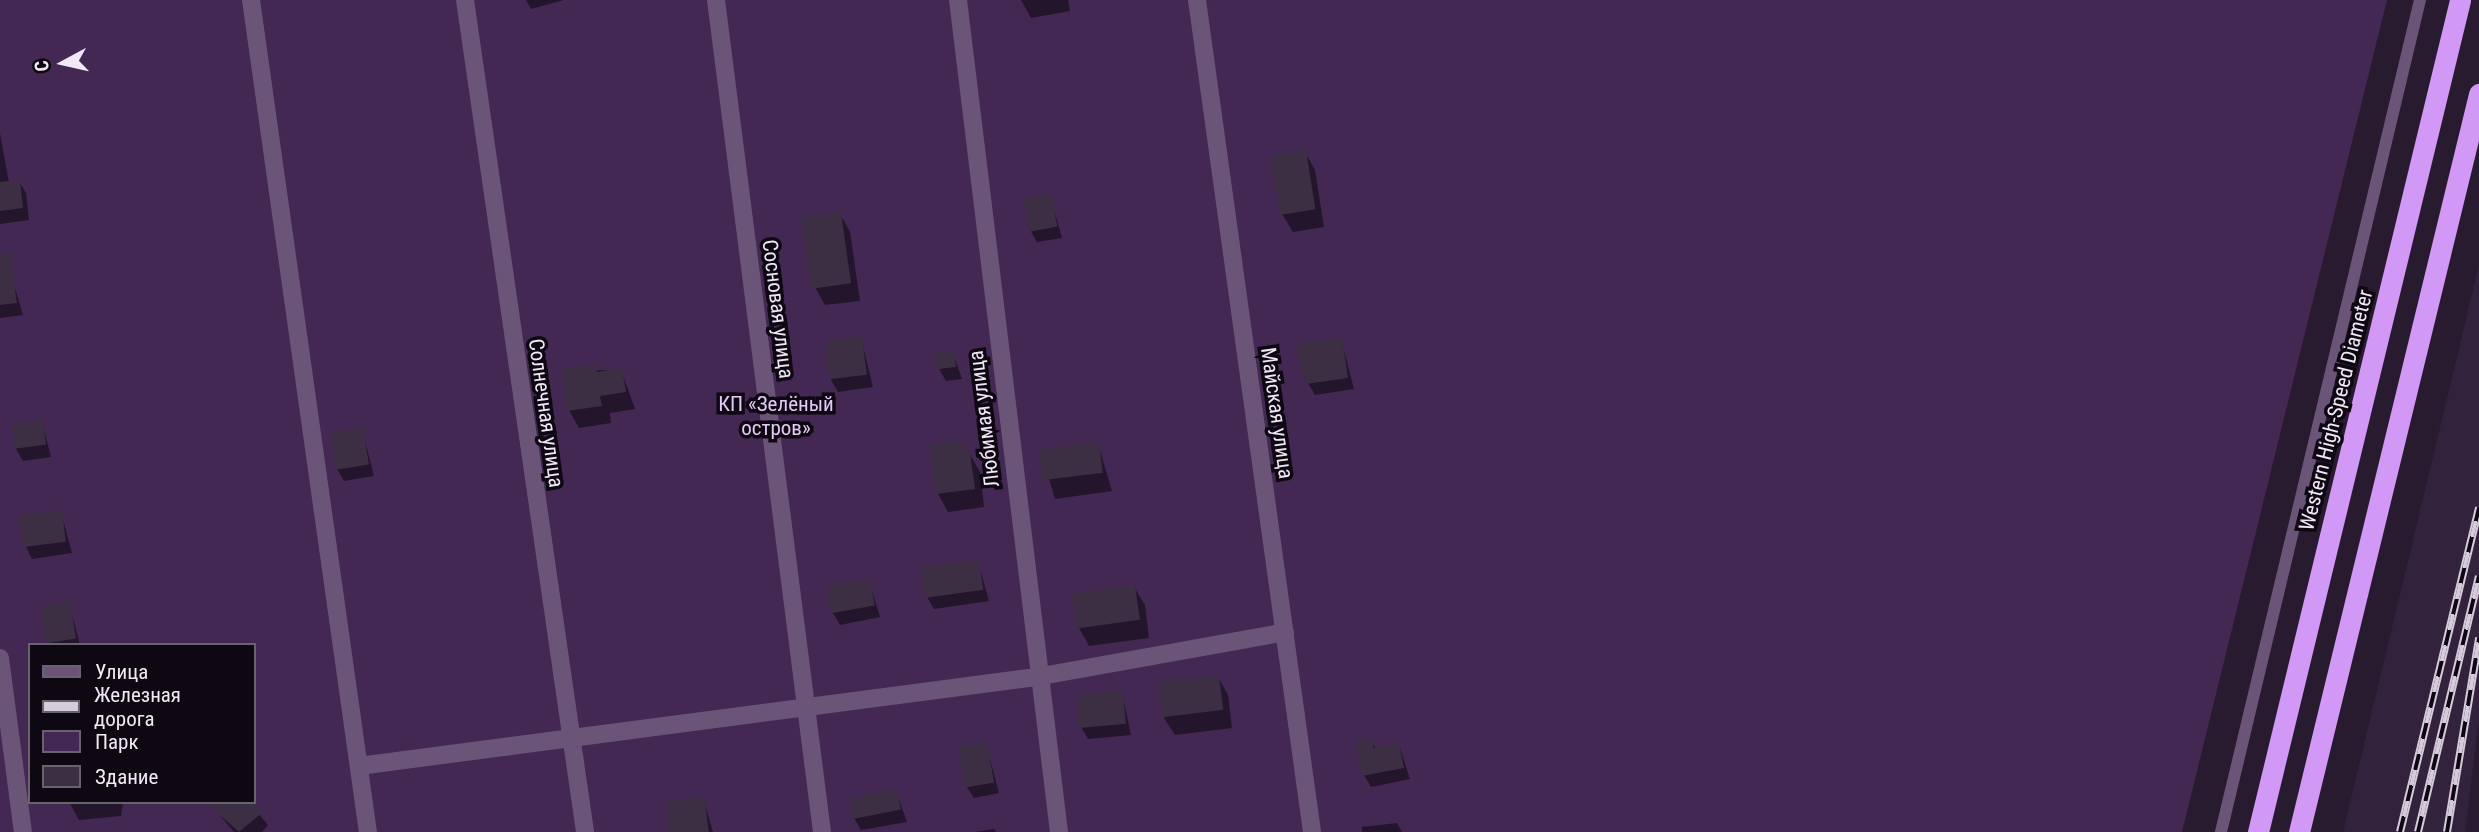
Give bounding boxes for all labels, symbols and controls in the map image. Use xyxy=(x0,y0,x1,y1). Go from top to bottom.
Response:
north arrow xyxy=(28,28,98,98)
text: С xyxy=(30,59,54,73)
street label: Сосновая улица xyxy=(757,238,799,380)
street label: Western High-Speed Diameter xyxy=(2294,287,2378,533)
street label: Солнечная улица xyxy=(523,337,569,489)
street label: Майская улица xyxy=(1255,346,1299,480)
street label: Любимая улица xyxy=(963,349,1005,489)
park label: КП «Зелёный остров» xyxy=(718,391,834,441)
legend xyxy=(28,643,256,804)
text: Улица xyxy=(95,660,148,684)
text: Железная дорога xyxy=(94,683,181,731)
text: Парк xyxy=(95,730,139,754)
text: Здание xyxy=(95,765,158,789)

